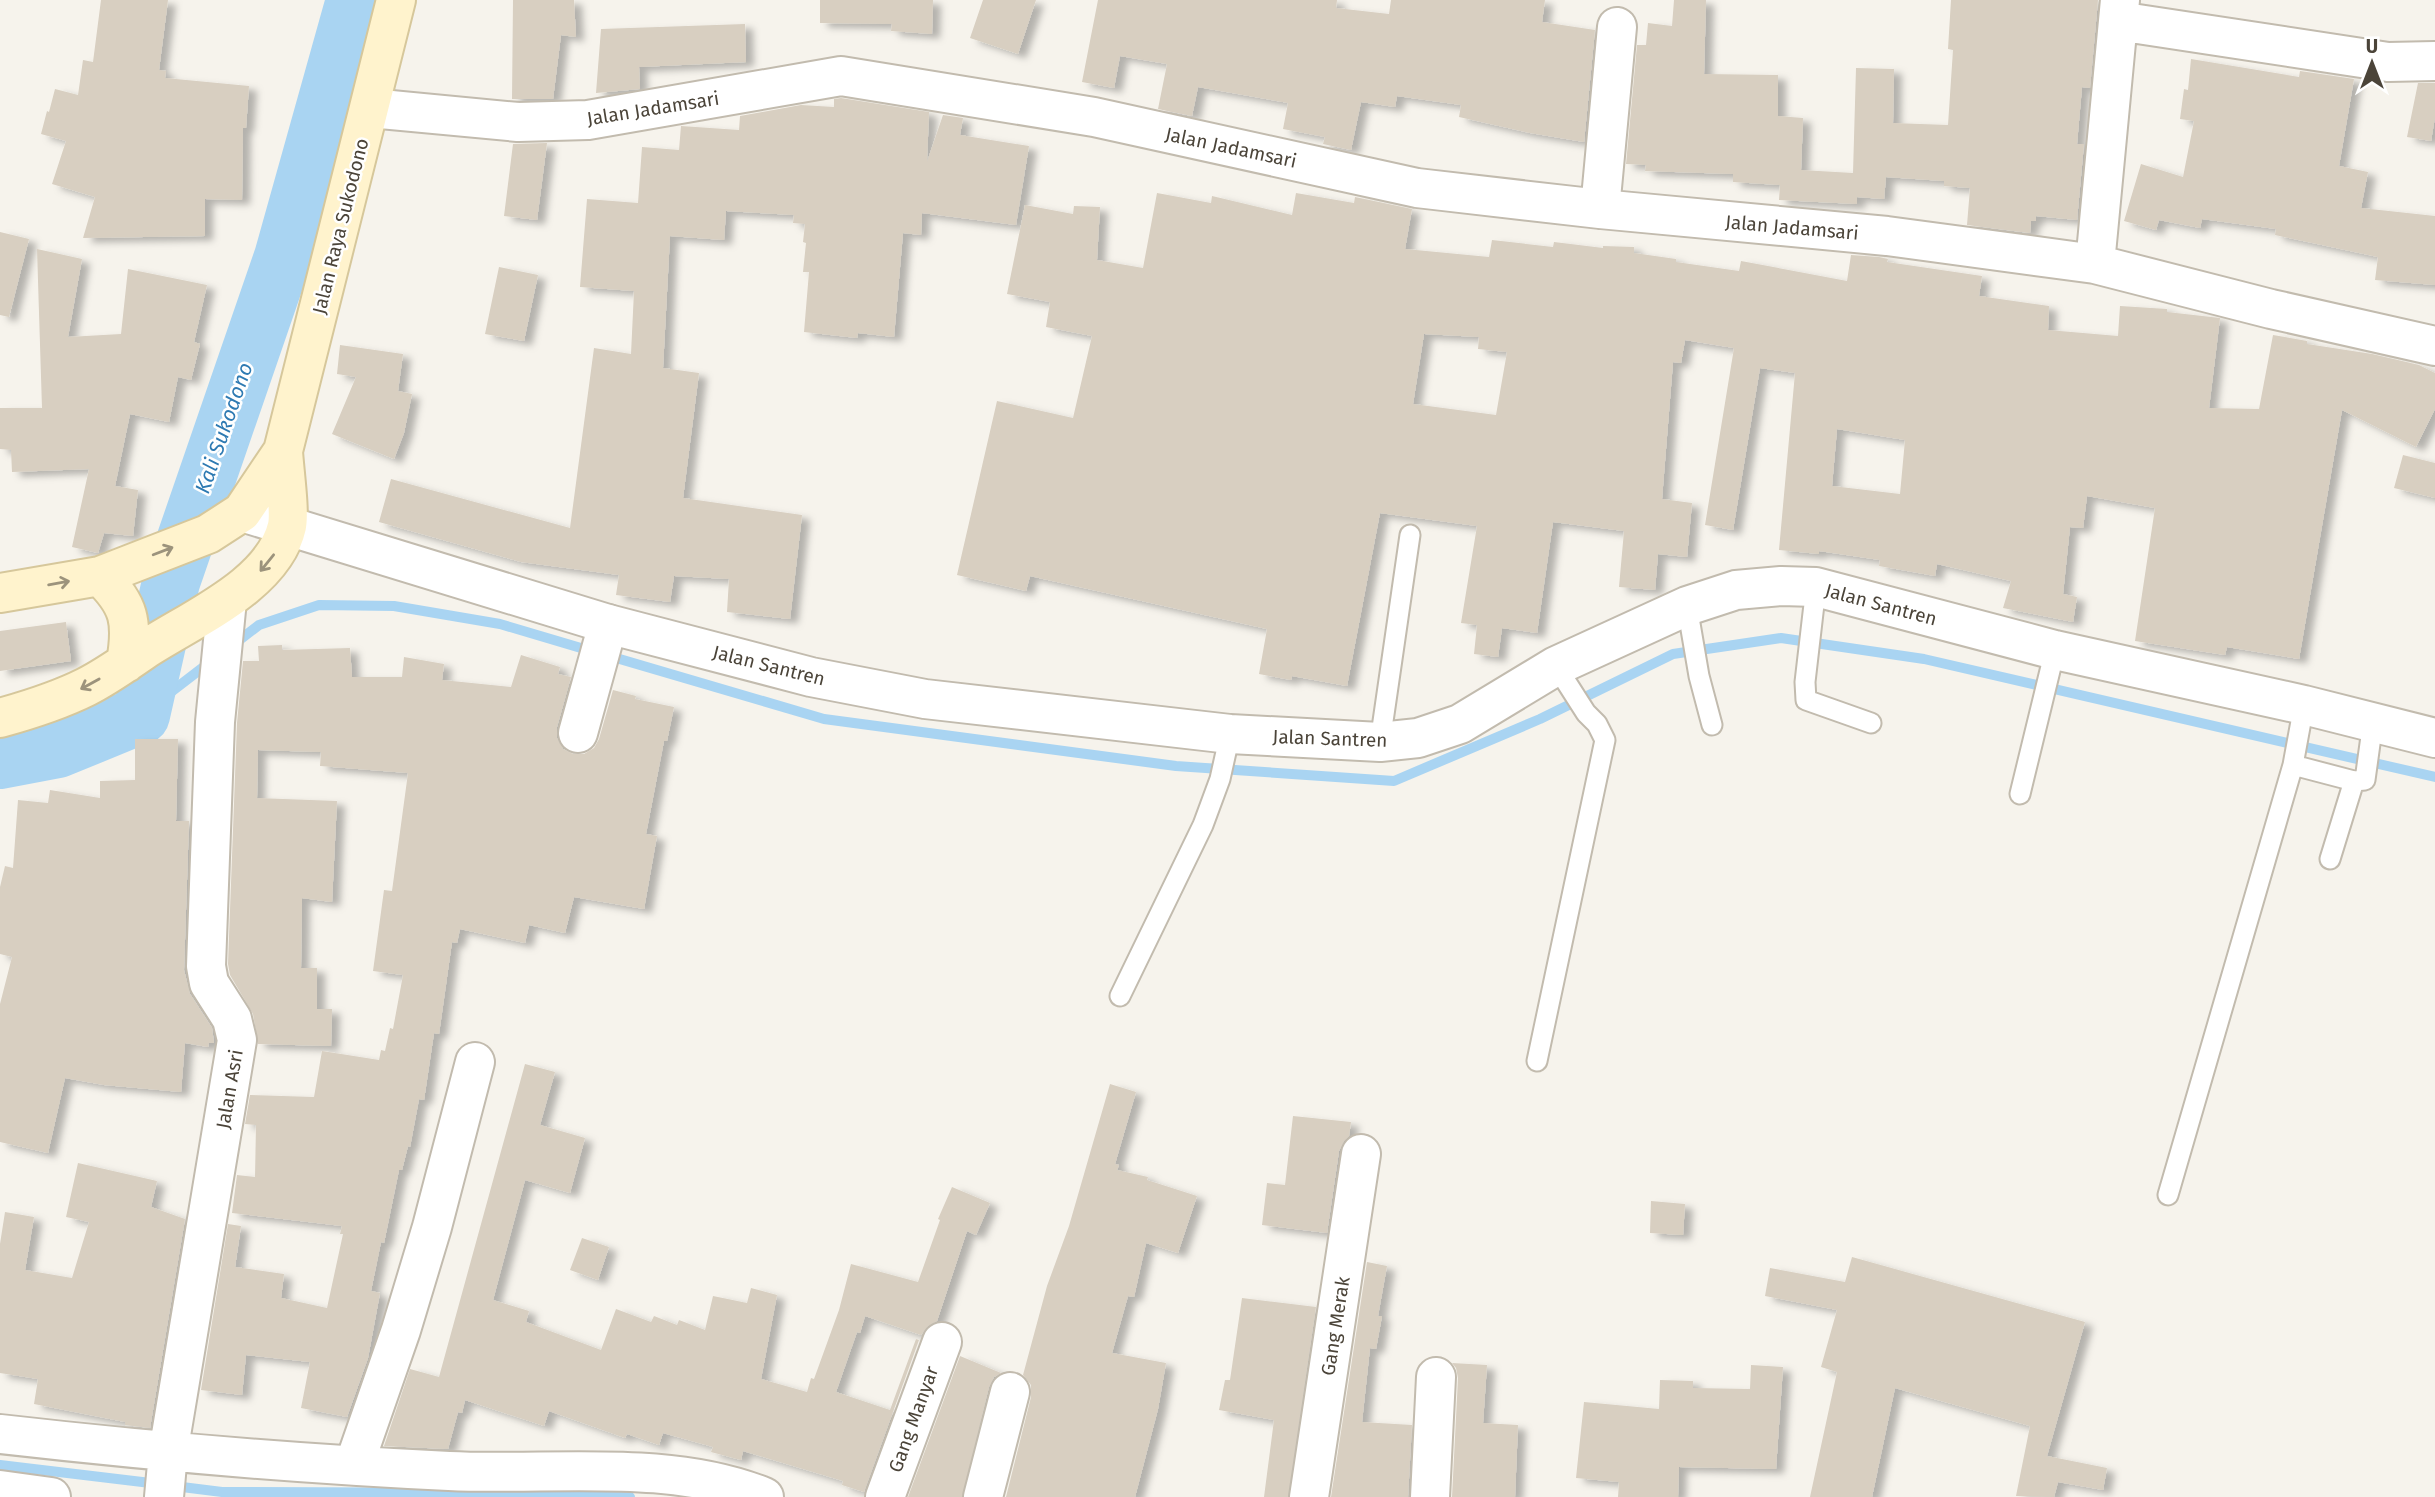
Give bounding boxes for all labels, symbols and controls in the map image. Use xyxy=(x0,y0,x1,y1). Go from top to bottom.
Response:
north arrow xyxy=(2337,28,2407,98)
text: U xyxy=(2366,35,2378,58)
street label: Jalan Jadamsari xyxy=(585,87,721,130)
street label: Jalan Jadamsari xyxy=(1163,122,1299,173)
street label: Jalan Raya Sukodono xyxy=(307,136,373,316)
street label: Jalan Jadamsari xyxy=(1724,210,1860,245)
water label: Kali Sukodono xyxy=(189,359,259,497)
one-way arrow xyxy=(151,544,173,556)
one-way arrow xyxy=(259,553,275,571)
one-way arrow xyxy=(47,576,70,589)
street label: Jalan Santren xyxy=(1822,579,1939,630)
street label: Jalan Santren xyxy=(710,640,827,691)
one-way arrow xyxy=(80,678,101,691)
street label: Jalan Santren xyxy=(1272,725,1388,752)
street label: Jalan Asri xyxy=(211,1048,248,1131)
street label: Gang Merak xyxy=(1316,1275,1355,1377)
street label: Gang Manyar xyxy=(884,1362,944,1475)

